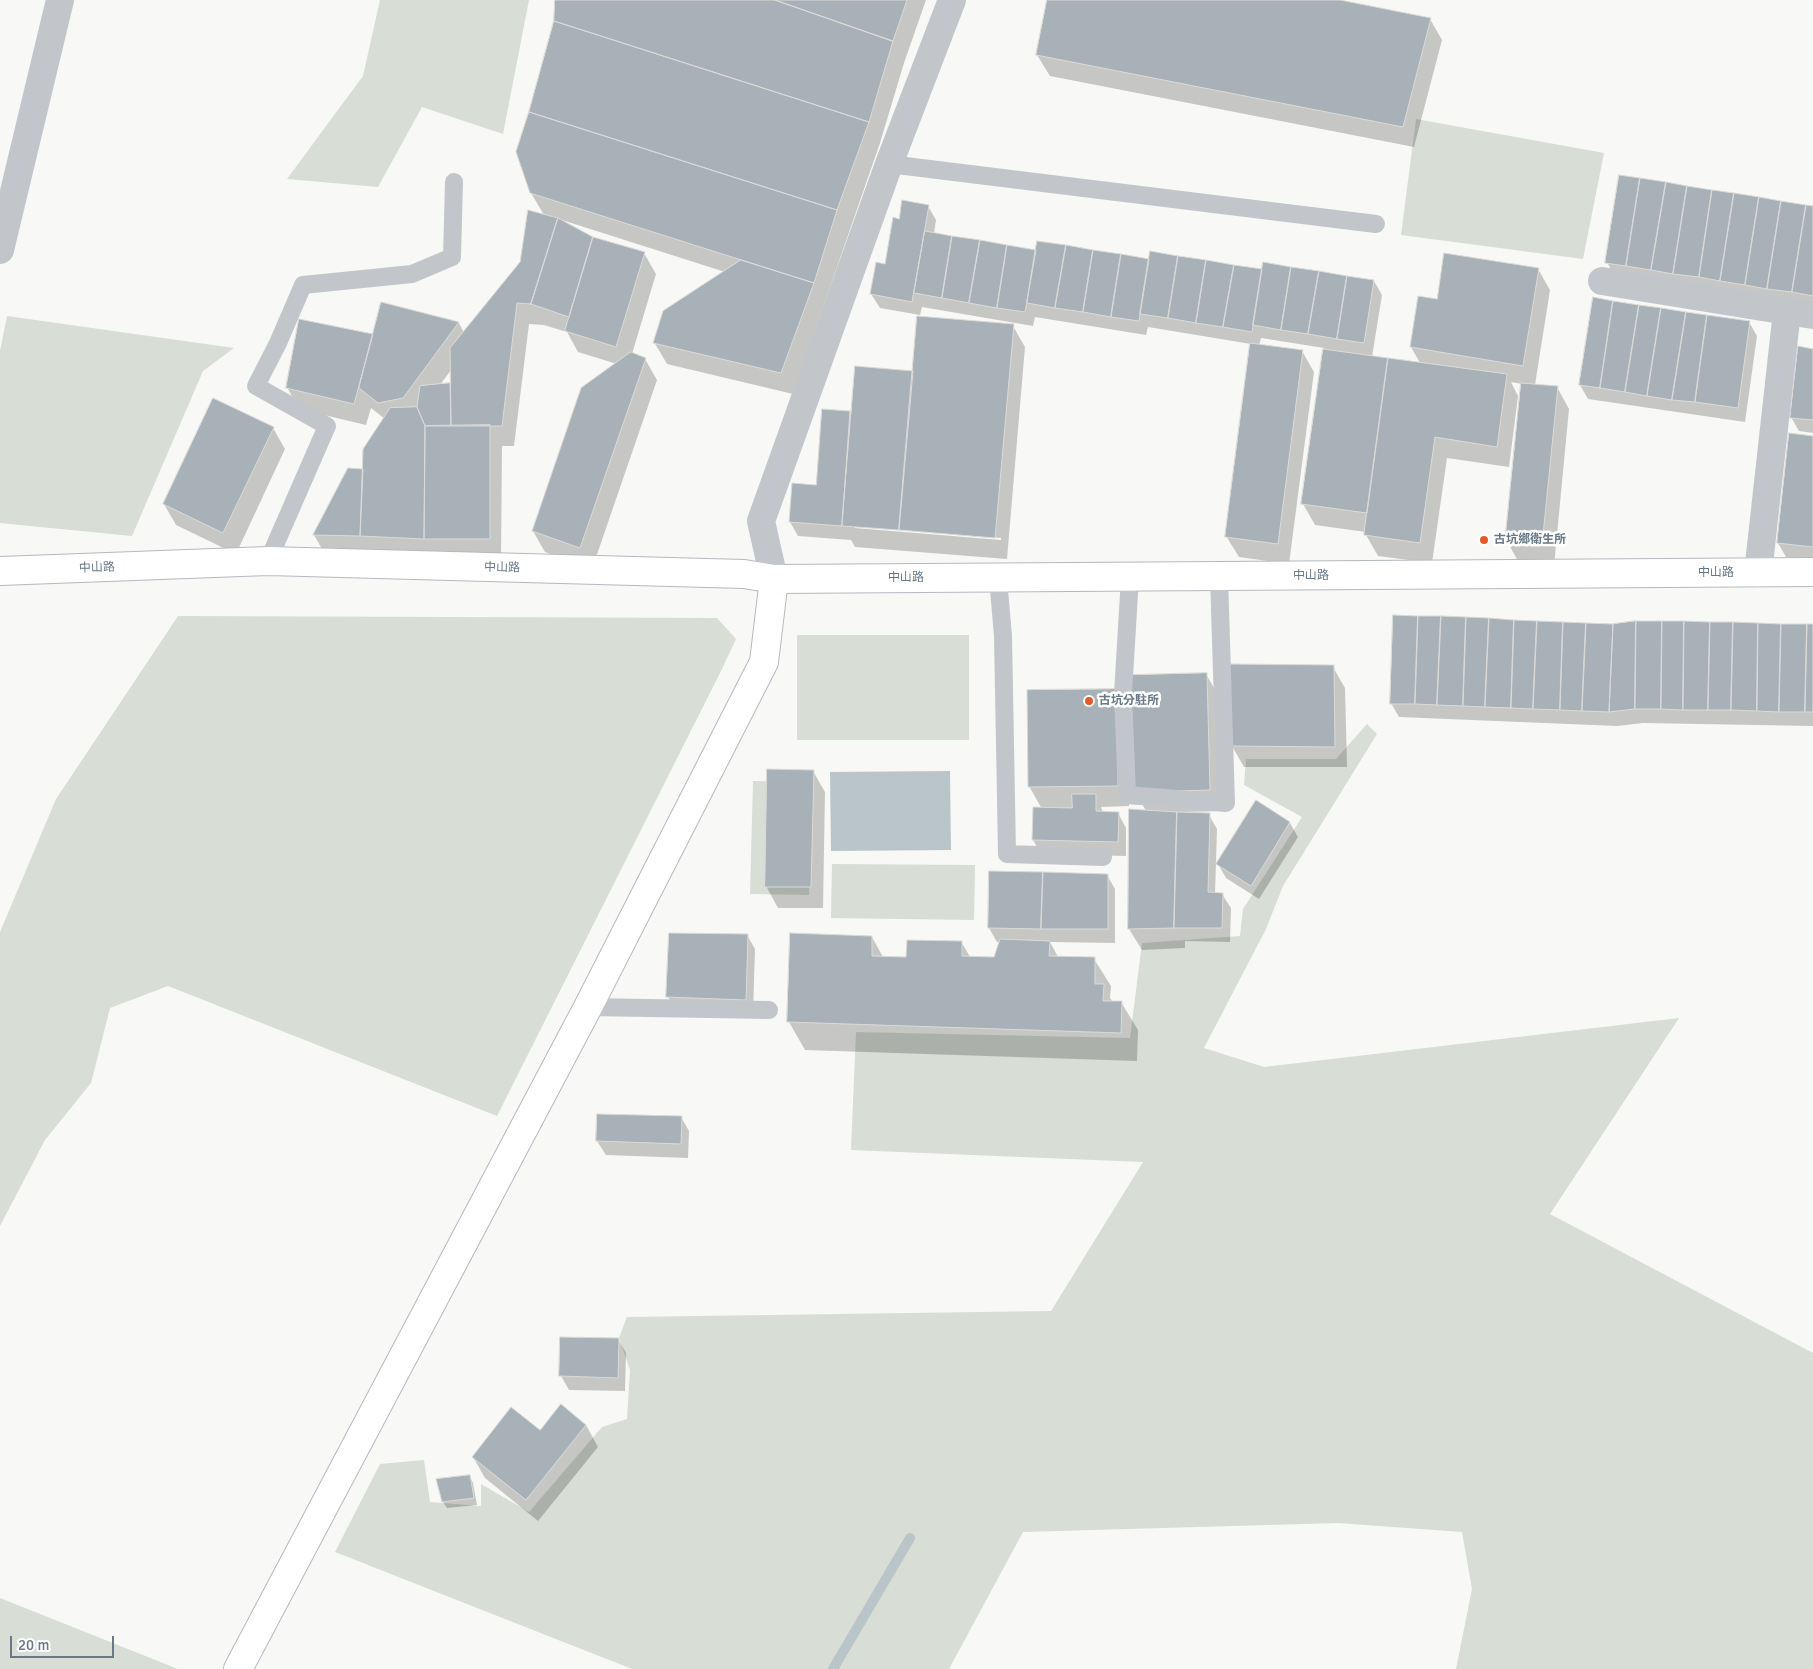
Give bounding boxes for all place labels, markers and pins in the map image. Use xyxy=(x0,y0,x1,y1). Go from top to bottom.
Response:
place label: 古坑鄉衛生所 xyxy=(1494,533,1566,547)
marker: 古坑鄉衛生所 xyxy=(1478,534,1490,546)
place label: 古坑分駐所 xyxy=(1099,694,1159,708)
marker: 古坑分駐所 xyxy=(1083,695,1095,707)

